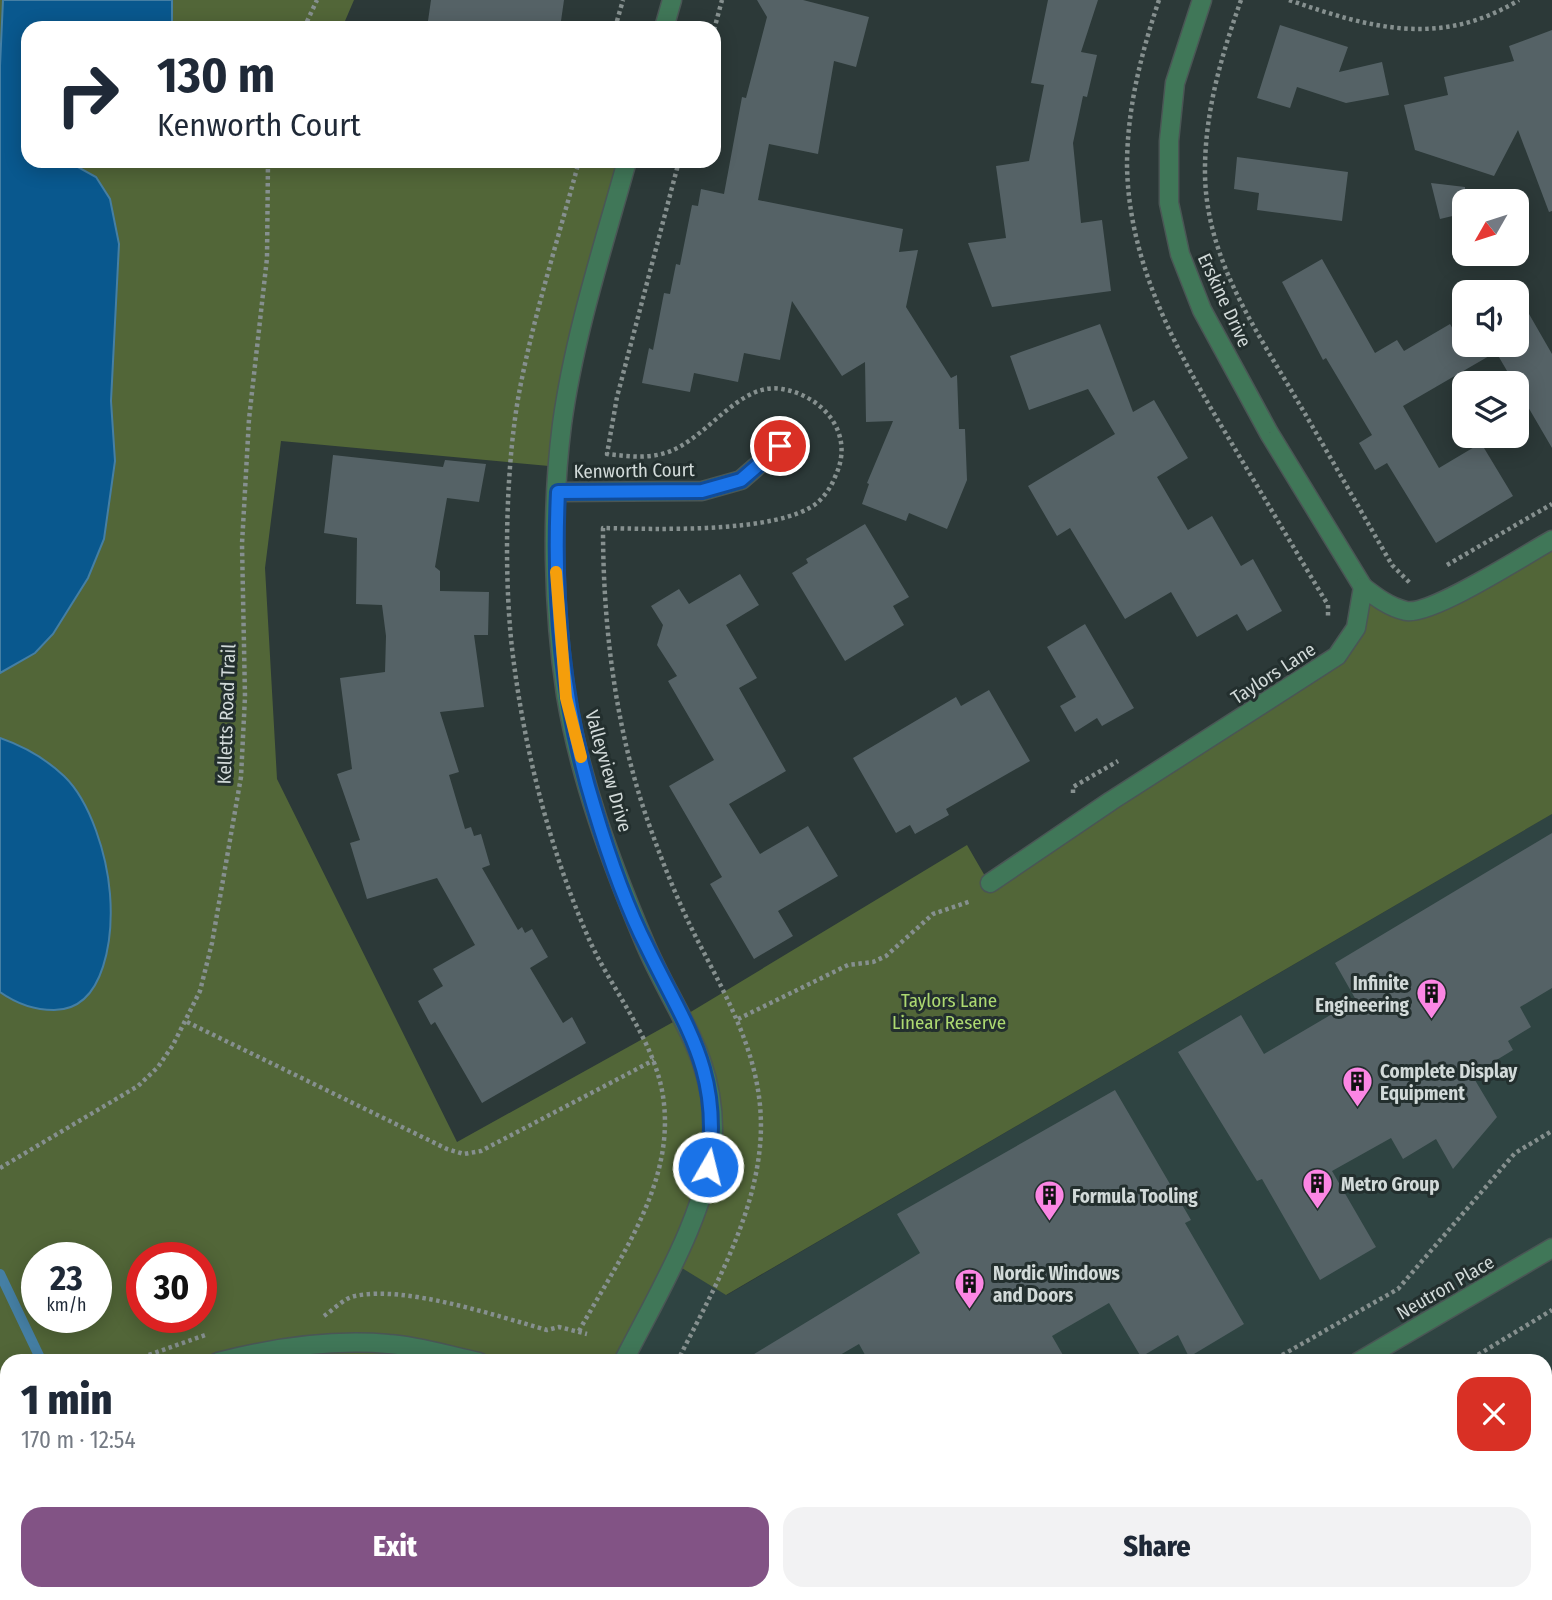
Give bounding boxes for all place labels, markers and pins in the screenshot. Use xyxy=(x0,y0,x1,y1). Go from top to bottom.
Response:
pin xyxy=(750,416,810,476)
place label: Infinite Engineering xyxy=(1315,972,1410,1017)
building icon: Infinite Engineering xyxy=(1415,977,1449,1021)
place label: Complete Display Equipment xyxy=(1380,1060,1518,1105)
building icon: Complete Display Equipment xyxy=(1340,1065,1374,1109)
building icon: Metro Group xyxy=(1301,1167,1335,1211)
place label: Metro Group xyxy=(1341,1173,1439,1196)
building icon: Formula Tooling xyxy=(1032,1179,1066,1223)
place label: Formula Tooling xyxy=(1072,1185,1198,1208)
place label: Nordic Windows and Doors xyxy=(993,1262,1121,1307)
building icon: Nordic Windows and Doors xyxy=(953,1267,987,1311)

